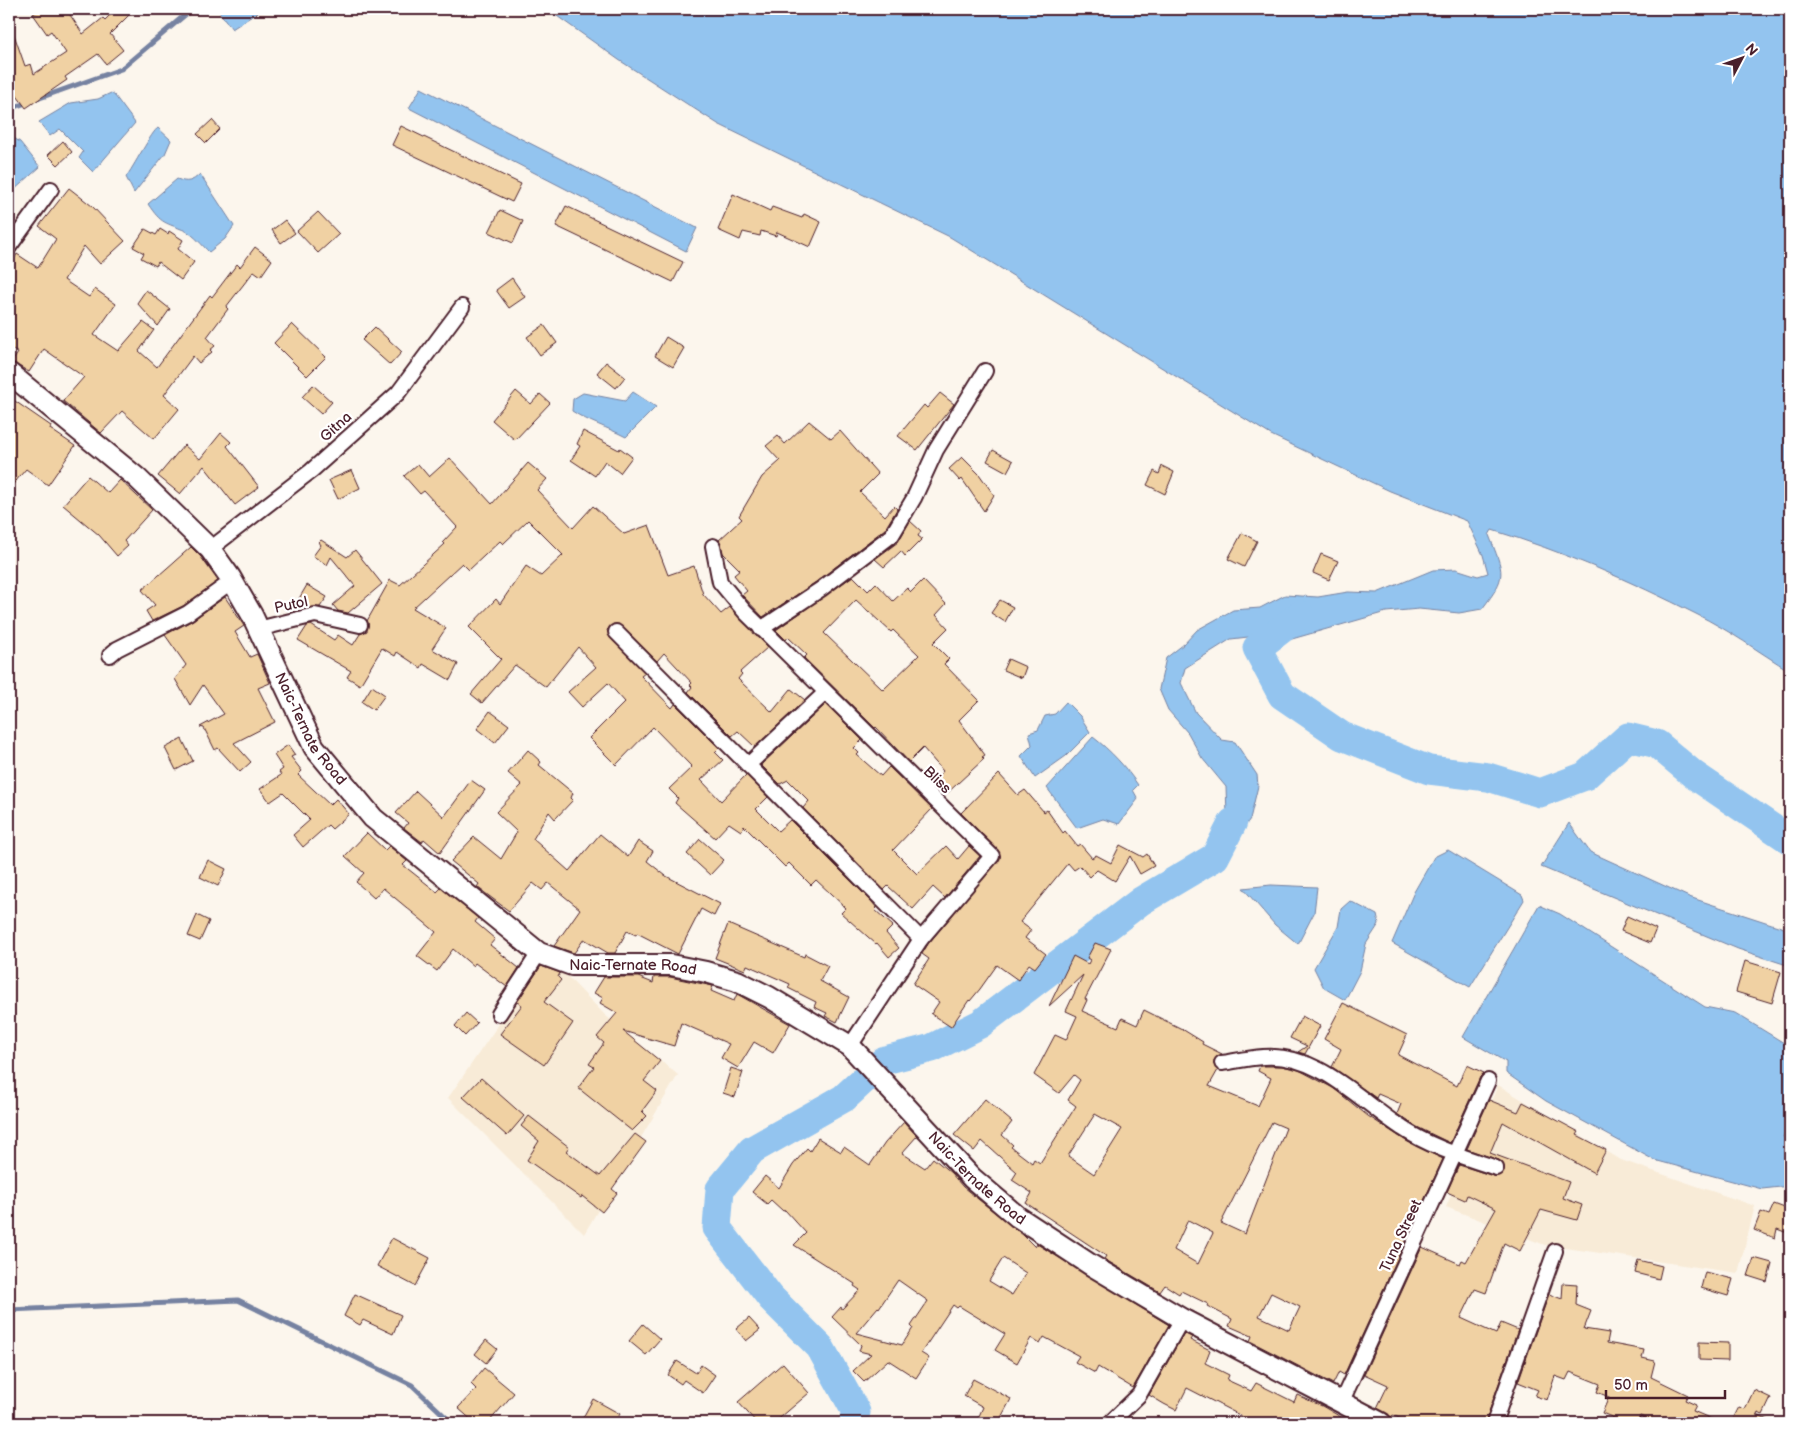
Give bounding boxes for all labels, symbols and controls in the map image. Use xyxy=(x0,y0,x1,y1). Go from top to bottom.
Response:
north arrow xyxy=(1716,32,1766,82)
text: N xyxy=(1742,40,1761,59)
street label: Gitna xyxy=(316,408,356,446)
street label: Putol xyxy=(272,592,310,618)
street label: Naic-Ternate Road xyxy=(271,669,351,789)
street label: Bliss xyxy=(919,762,956,798)
street label: Naic-Ternate Road xyxy=(569,956,698,979)
street label: Naic-Ternate Road xyxy=(924,1128,1029,1229)
street label: Tuna Street xyxy=(1376,1196,1426,1275)
scale bar xyxy=(1606,1367,1725,1399)
text: 50 m xyxy=(1614,1376,1648,1395)

